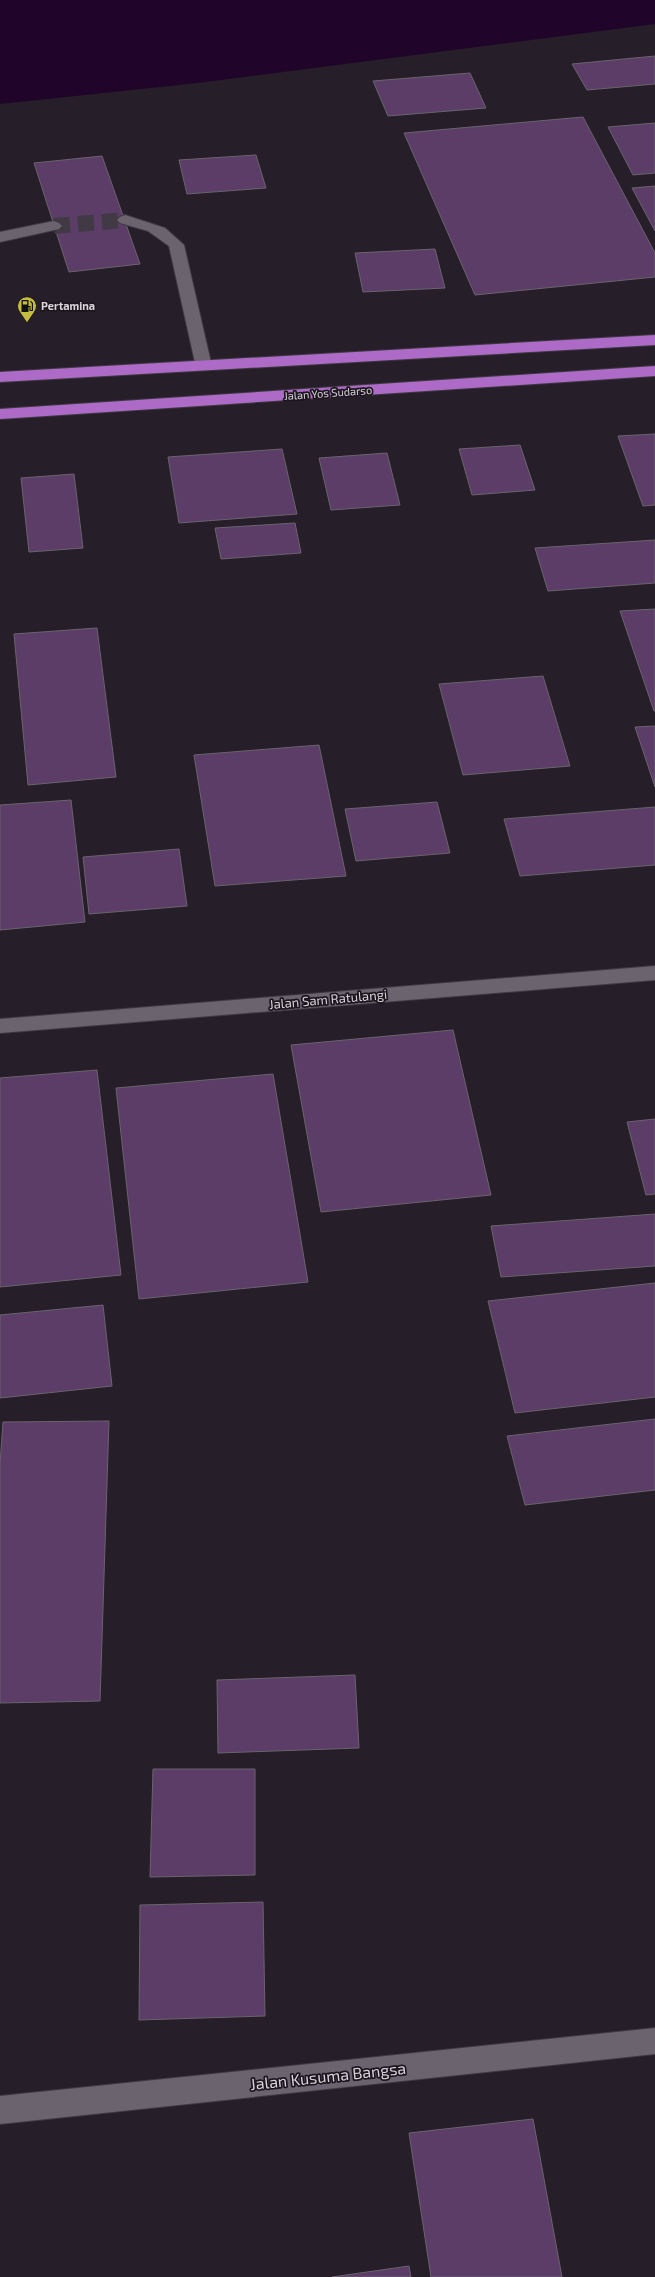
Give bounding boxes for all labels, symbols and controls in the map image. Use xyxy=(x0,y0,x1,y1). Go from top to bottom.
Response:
fuel station icon: Pertamina xyxy=(16,295,38,323)
place label: Pertamina xyxy=(41,299,95,312)
street label: Jalan Yos Sudarso xyxy=(283,383,373,402)
street label: Jalan Sam Ratulangi xyxy=(268,986,388,1012)
street label: Jalan Kusuma Bangsa xyxy=(249,2058,407,2093)

